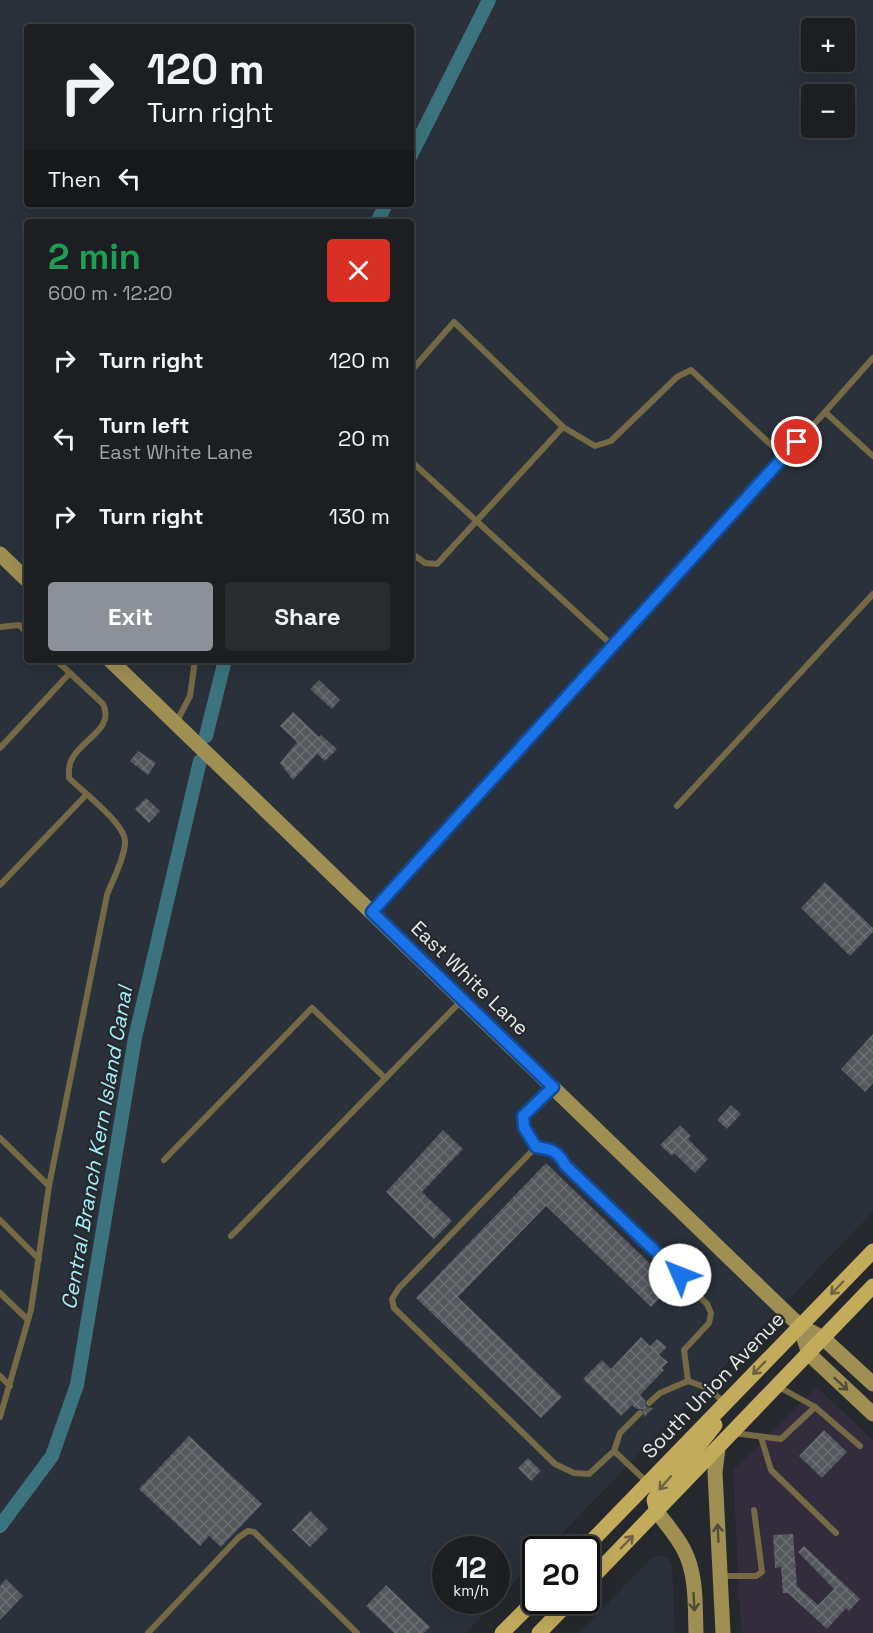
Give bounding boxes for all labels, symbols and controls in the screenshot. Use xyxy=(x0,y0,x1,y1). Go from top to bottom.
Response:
map controls xyxy=(801,18,855,138)
button: + xyxy=(801,18,855,72)
text: 120 m xyxy=(147,43,265,96)
icon: right xyxy=(48,48,126,126)
button: − xyxy=(801,84,855,138)
text: Turn right xyxy=(147,95,274,130)
icon: left xyxy=(113,162,146,195)
text: Then xyxy=(48,165,101,193)
text: 2 min xyxy=(48,234,141,280)
button: close xyxy=(327,239,390,302)
text: 600 m · 12:20 xyxy=(48,280,173,306)
icon: right xyxy=(48,344,81,377)
text: Turn right xyxy=(99,346,204,374)
text: 120 m xyxy=(329,346,390,374)
text: Turn left xyxy=(99,411,189,439)
pin xyxy=(771,416,822,467)
icon: left xyxy=(48,422,81,455)
text: 20 m xyxy=(338,424,390,452)
icon: arrive xyxy=(780,425,813,458)
text: East White Lane xyxy=(99,439,253,465)
icon: right xyxy=(48,500,81,533)
text: Turn right xyxy=(99,502,204,530)
text: 130 m xyxy=(329,502,390,530)
button: Exit xyxy=(48,582,213,651)
button: Share xyxy=(225,582,390,651)
street label: East White Lane xyxy=(406,915,534,1041)
water label: Central Branch Kern Island Canal xyxy=(55,982,139,1311)
position arrow xyxy=(648,1243,712,1307)
one-way arrow xyxy=(829,1281,844,1296)
street label: South Union Avenue xyxy=(636,1306,790,1464)
one-way arrow xyxy=(752,1360,767,1375)
one-way arrow xyxy=(833,1377,848,1391)
one-way arrow xyxy=(658,1475,672,1490)
one-way arrow xyxy=(712,1523,723,1543)
one-way arrow xyxy=(620,1535,635,1550)
speed limit sign: 20 xyxy=(522,1536,600,1614)
text: 12 xyxy=(455,1548,487,1587)
text: km/h xyxy=(453,1581,489,1600)
one-way arrow xyxy=(689,1591,700,1611)

